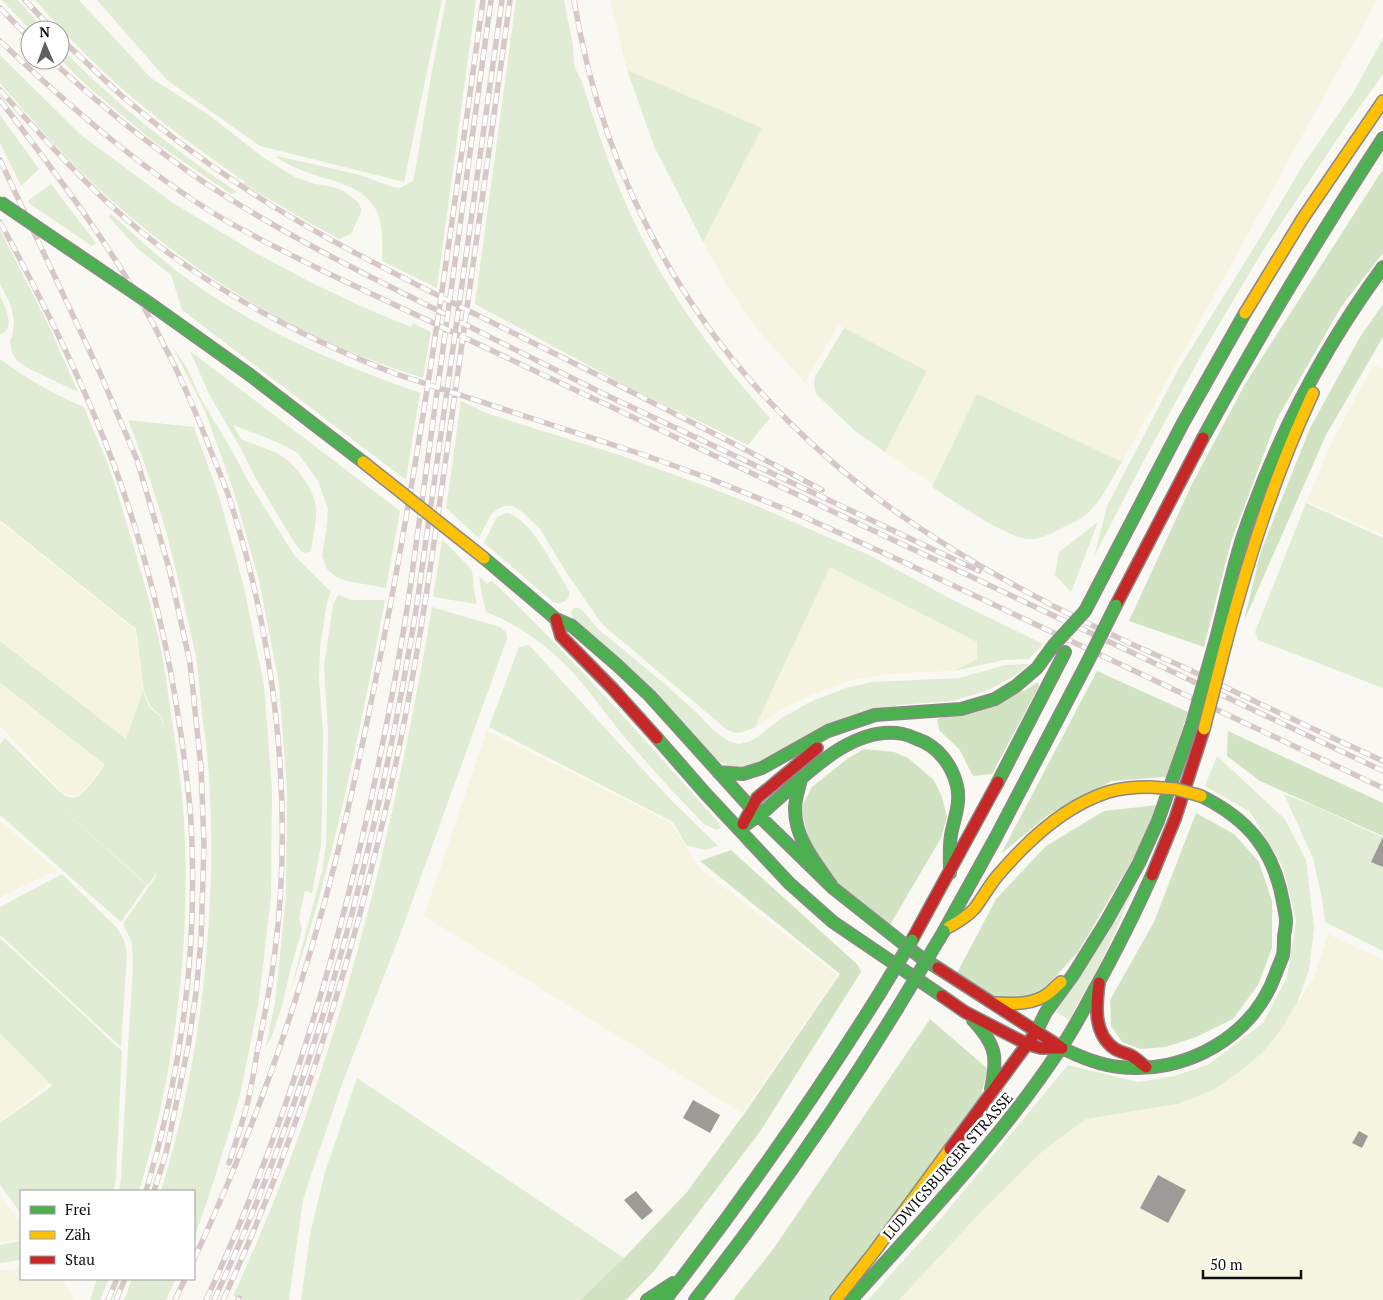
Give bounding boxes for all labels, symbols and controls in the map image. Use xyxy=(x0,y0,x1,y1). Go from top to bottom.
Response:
north arrow xyxy=(20,20,70,70)
text: N xyxy=(39,22,51,41)
street label: LUDWIGSBURGER STRASSE xyxy=(878,1088,1017,1243)
legend xyxy=(20,1190,195,1280)
text: Frei xyxy=(65,1199,91,1219)
text: Zäh xyxy=(65,1224,91,1244)
scale bar xyxy=(1203,1248,1300,1280)
text: Stau xyxy=(65,1249,95,1269)
text: 50 m xyxy=(1210,1254,1243,1274)

